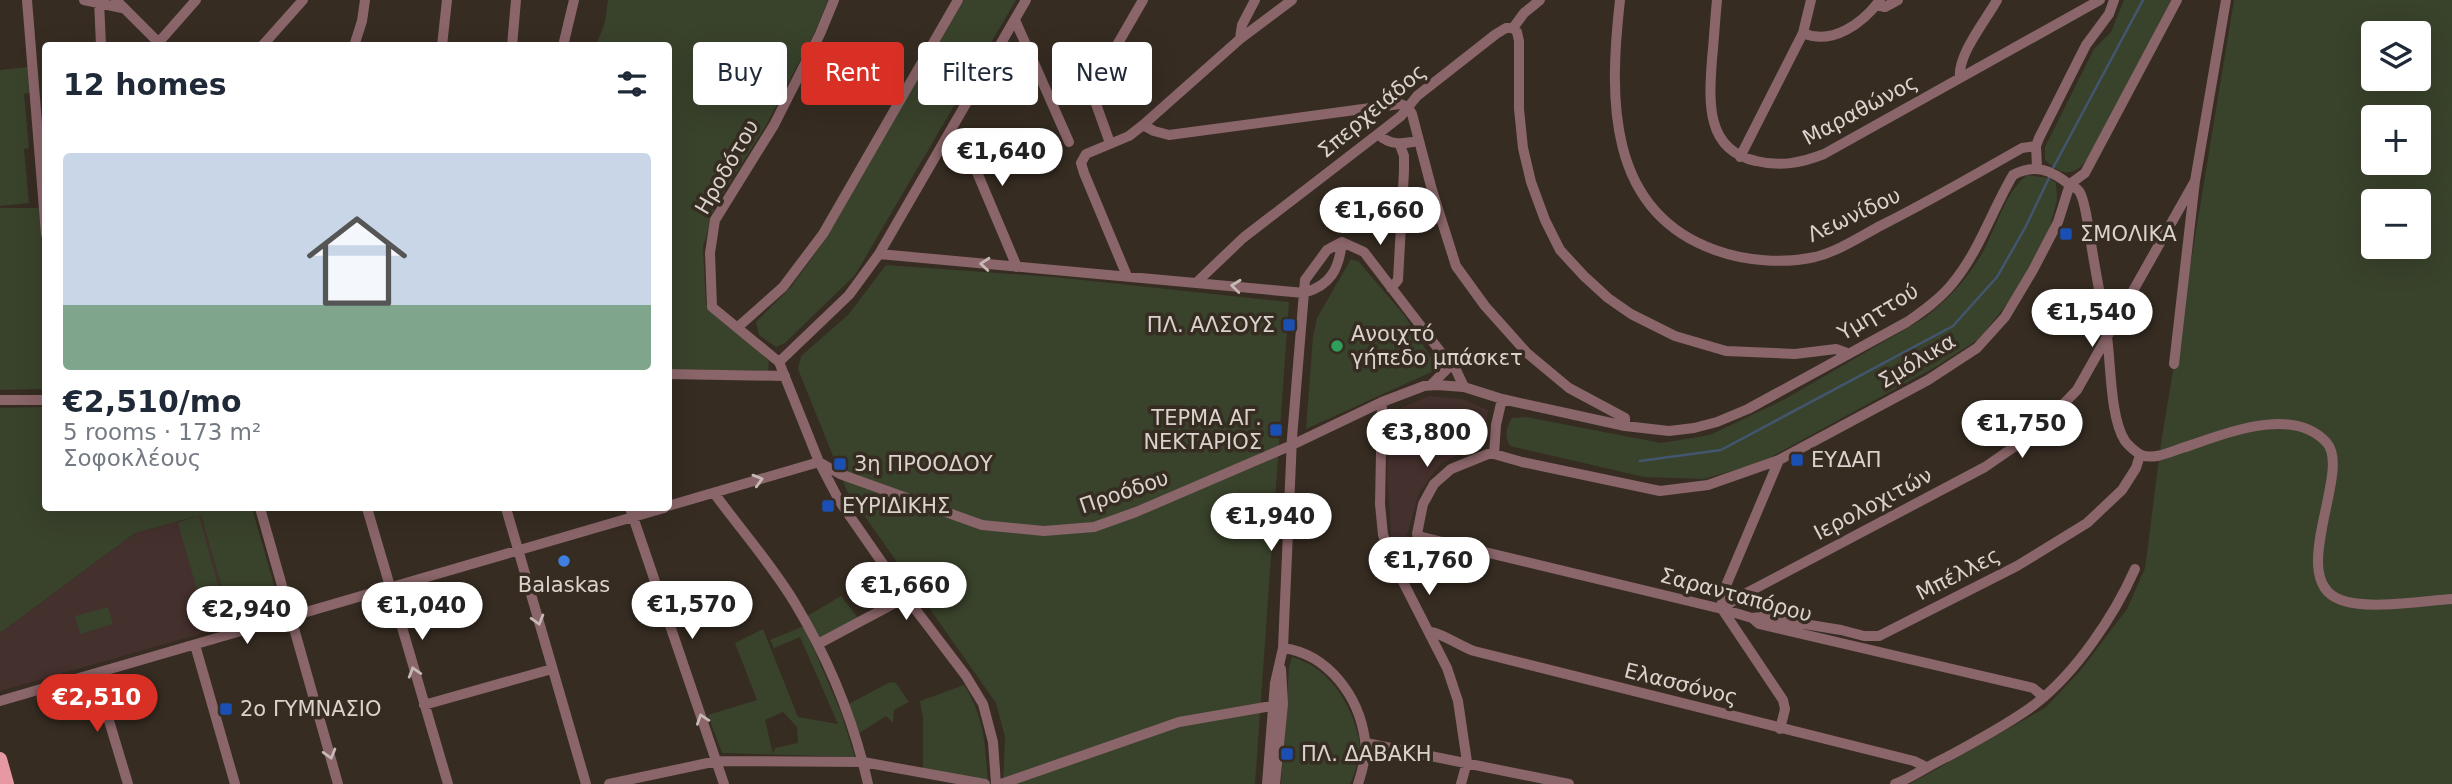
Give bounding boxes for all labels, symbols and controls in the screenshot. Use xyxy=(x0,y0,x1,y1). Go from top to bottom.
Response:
map controls xyxy=(2361,21,2431,259)
button: layers xyxy=(2361,21,2431,91)
chip: Buy xyxy=(693,42,787,105)
chip: Rent xyxy=(801,42,904,105)
chip: Filters xyxy=(918,42,1038,105)
chip: New xyxy=(1052,42,1152,105)
street label: Σπερχειάδος xyxy=(1313,59,1431,163)
icon: filters xyxy=(613,65,651,103)
text: 12 homes xyxy=(63,67,227,102)
street label: Μαραθώνος xyxy=(1799,70,1921,150)
button: + xyxy=(2361,105,2431,175)
street label: Ηροδότου xyxy=(690,115,764,219)
pin: €1,640 xyxy=(945,128,1059,188)
text: €1,640 xyxy=(958,138,1046,164)
street label: Λεωνίδου xyxy=(1804,183,1904,247)
pin: €1,660 xyxy=(1323,188,1437,247)
button: − xyxy=(2361,189,2431,259)
text: €1,660 xyxy=(1336,197,1424,223)
icon: home xyxy=(294,198,420,324)
place label: ΣΜΟΛΙΚΑ xyxy=(2080,222,2177,246)
marker: ΣΜΟΛΙΚΑ xyxy=(2058,226,2074,242)
one-way arrow xyxy=(979,257,990,272)
one-way arrow xyxy=(1230,279,1241,294)
street label: Υμηττού xyxy=(1832,279,1923,346)
pin: €1,540 xyxy=(2035,290,2149,349)
text: €1,540 xyxy=(2048,299,2136,325)
place label: ΠΛ. ΑΛΣΟΥΣ xyxy=(1147,313,1275,337)
marker: ΠΛ. ΑΛΣΟΥΣ xyxy=(1281,317,1297,333)
place label: Ανοιχτό γήπεδο μπάσκετ xyxy=(1351,322,1523,370)
street label: Σμόλικα xyxy=(1874,329,1960,393)
marker: Ανοιχτό γήπεδο μπάσκετ xyxy=(1329,338,1345,354)
text: €2,510/mo xyxy=(63,384,242,419)
pin: €1,750 xyxy=(1965,400,2079,460)
place label: ΤΕΡΜΑ ΑΓ. ΝΕΚΤΑΡΙΟΣ xyxy=(1143,406,1262,454)
pin: €3,800 xyxy=(1370,410,1484,469)
text: €1,750 xyxy=(1978,410,2066,436)
text: 5 rooms · 173 m² xyxy=(63,419,261,445)
text: €3,800 xyxy=(1383,419,1471,445)
marker: ΤΕΡΜΑ ΑΓ. ΝΕΚΤΑΡΙΟΣ xyxy=(1268,422,1284,438)
text: Σοφοκλέους xyxy=(63,445,201,471)
place label: ΕΥΔΑΠ xyxy=(1811,448,1882,472)
place label: 3η ΠΡΟΟΔΟΥ xyxy=(854,452,993,476)
marker: ΕΥΔΑΠ xyxy=(1789,452,1805,468)
marker: 3η ΠΡΟΟΔΟΥ xyxy=(832,456,848,472)
street label: Ιερολοχιτών xyxy=(1810,463,1936,545)
street label: Προόδου xyxy=(1076,466,1172,518)
one-way arrow xyxy=(751,474,763,489)
place label: ΕΥΡΙΔΙΚΗΣ xyxy=(842,494,950,518)
pin: €1,940 xyxy=(1214,494,1328,553)
marker: ΕΥΡΙΔΙΚΗΣ xyxy=(820,498,836,514)
text: €1,940 xyxy=(1227,503,1315,529)
pin: €1,760 xyxy=(1372,538,1486,597)
street label: Μπέλλες xyxy=(1912,543,2004,605)
text: €1,760 xyxy=(1385,547,1473,573)
marker: Balaskas xyxy=(556,553,572,569)
pin: €1,660 xyxy=(849,562,963,622)
street label: Σαρανταπόρου xyxy=(1657,563,1815,627)
text: €1,660 xyxy=(862,572,950,598)
place label: Balaskas xyxy=(518,573,610,597)
pin: €1,040 xyxy=(365,582,479,642)
pin: €1,570 xyxy=(635,582,749,641)
pin: €2,940 xyxy=(190,586,304,646)
text: €1,570 xyxy=(648,591,736,617)
text: €1,040 xyxy=(378,592,466,618)
text: €2,940 xyxy=(203,596,291,622)
one-way arrow xyxy=(530,614,545,626)
street label: Ελασσόνος xyxy=(1622,658,1740,710)
one-way arrow xyxy=(408,666,423,678)
pin: €2,510 xyxy=(40,674,154,734)
text: €2,510 xyxy=(53,684,141,710)
place label: 2ο ΓΥΜΝΑΣΙΟ xyxy=(240,697,382,721)
marker: 2ο ΓΥΜΝΑΣΙΟ xyxy=(218,701,234,717)
one-way arrow xyxy=(696,714,710,726)
place label: ΠΛ. ΔΑΒΑΚΗ xyxy=(1301,742,1432,766)
marker: ΠΛ. ΔΑΒΑΚΗ xyxy=(1279,746,1295,762)
one-way arrow xyxy=(321,748,336,760)

